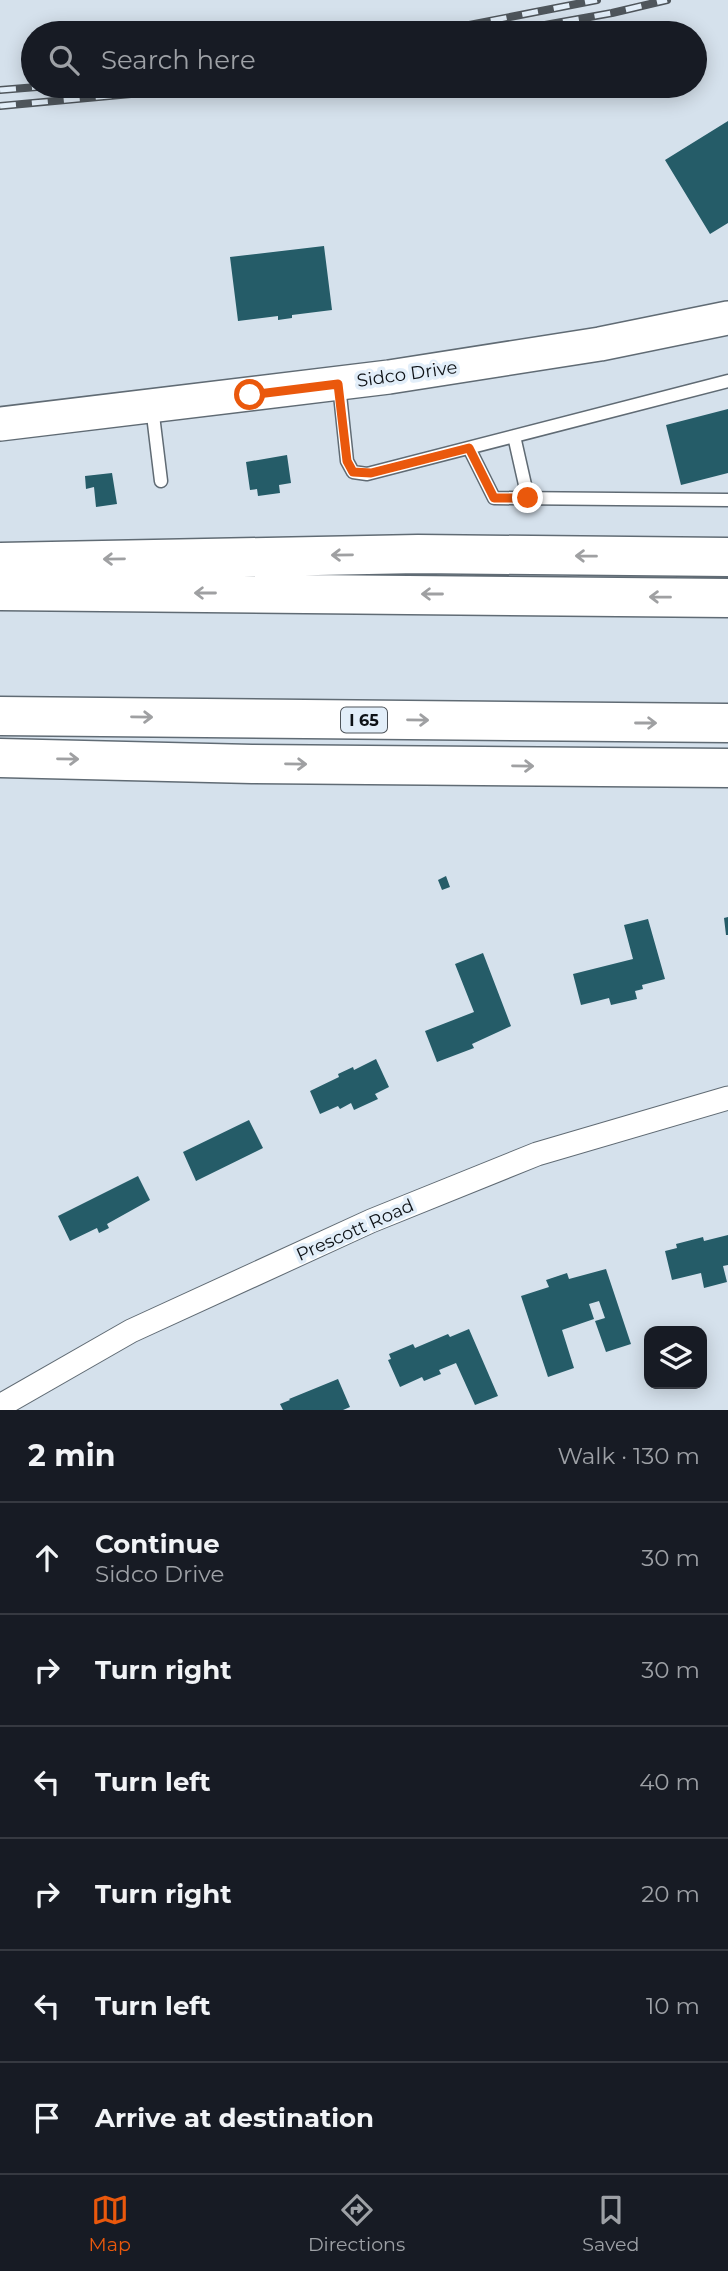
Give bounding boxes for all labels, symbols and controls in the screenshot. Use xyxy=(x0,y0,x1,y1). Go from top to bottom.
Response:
search box xyxy=(21,21,707,98)
icon: search xyxy=(45,41,83,79)
text: Search here xyxy=(101,44,256,76)
street label: Sidco Drive xyxy=(355,356,459,392)
route start xyxy=(234,379,265,410)
route end xyxy=(512,482,543,513)
one-way arrow xyxy=(331,548,354,562)
one-way arrow xyxy=(575,549,598,563)
one-way arrow xyxy=(103,552,126,566)
one-way arrow xyxy=(194,586,217,600)
one-way arrow xyxy=(421,587,444,601)
one-way arrow xyxy=(649,590,672,604)
road number: I 65 xyxy=(341,708,387,733)
one-way arrow xyxy=(130,710,153,724)
one-way arrow xyxy=(406,714,429,727)
one-way arrow xyxy=(634,716,657,730)
one-way arrow xyxy=(56,753,79,766)
one-way arrow xyxy=(284,757,307,771)
one-way arrow xyxy=(511,759,534,773)
street label: Prescott Road xyxy=(293,1194,417,1266)
map controls xyxy=(644,1326,707,1389)
button: layers xyxy=(644,1326,707,1389)
text: 2 min xyxy=(28,1437,115,1474)
text: Walk · 130 m xyxy=(557,1442,700,1470)
text: Continue xyxy=(95,1528,220,1560)
icon: ahead xyxy=(28,1539,66,1577)
text: 30 m xyxy=(641,1544,700,1572)
text: Sidco Drive xyxy=(95,1560,224,1588)
icon: right xyxy=(28,1651,66,1689)
text: Turn right xyxy=(95,1654,231,1686)
text: 30 m xyxy=(641,1656,700,1684)
icon: left xyxy=(28,1763,66,1801)
text: Turn left xyxy=(95,1766,211,1798)
text: 40 m xyxy=(639,1768,700,1796)
icon: right xyxy=(28,1875,66,1913)
text: Turn right xyxy=(95,1878,231,1910)
text: 20 m xyxy=(641,1880,700,1908)
icon: left xyxy=(28,1987,66,2025)
text: Turn left xyxy=(95,1990,211,2022)
text: 10 m xyxy=(646,1992,700,2020)
icon: arrive xyxy=(28,2099,66,2137)
text: Arrive at destination xyxy=(95,2102,374,2134)
tab: Map xyxy=(89,2191,131,2256)
tab: Directions xyxy=(308,2191,405,2256)
tab: Saved xyxy=(582,2191,639,2256)

